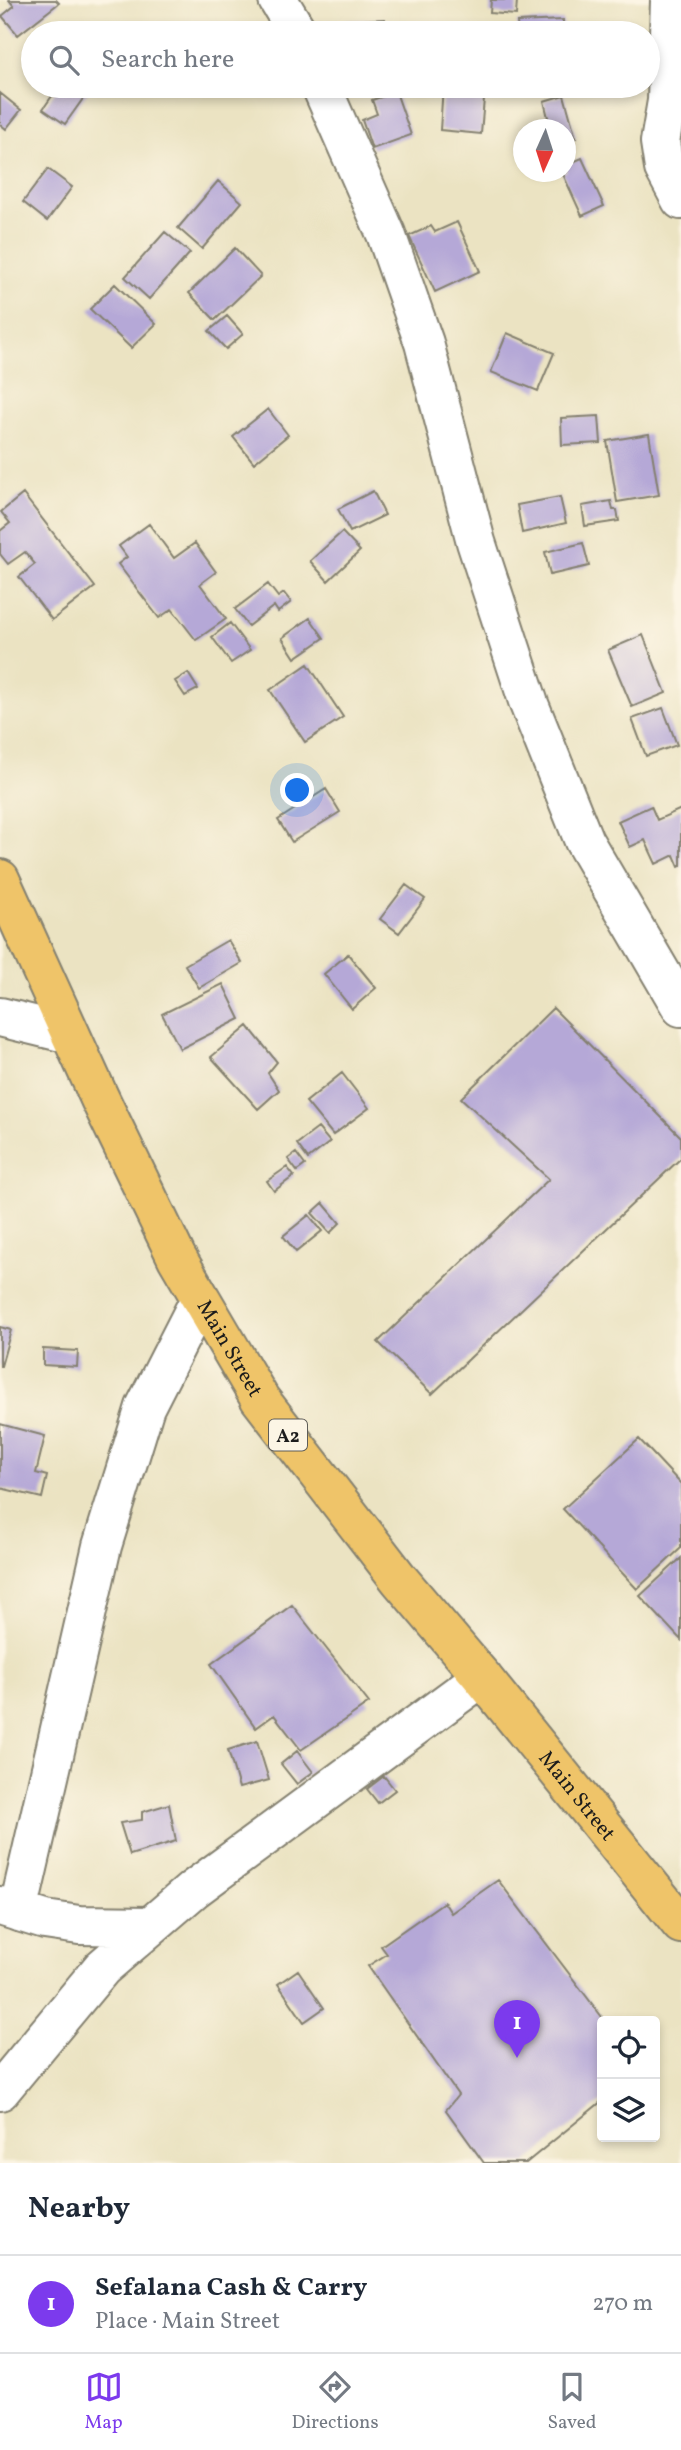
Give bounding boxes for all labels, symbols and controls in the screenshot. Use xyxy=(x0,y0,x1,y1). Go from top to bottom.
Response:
search box xyxy=(21,21,660,98)
icon: search xyxy=(45,41,83,79)
text: Search here xyxy=(101,42,234,78)
north arrow xyxy=(513,119,576,182)
your location xyxy=(280,773,314,807)
street label: Main Street xyxy=(189,1295,269,1403)
road number: A2 xyxy=(269,1420,307,1450)
street label: Main Street xyxy=(531,1745,622,1848)
pin: 1 xyxy=(494,2000,540,2058)
map controls xyxy=(597,2016,660,2142)
button: locate xyxy=(597,2016,660,2079)
button: layers xyxy=(597,2079,660,2142)
text: Nearby xyxy=(28,2188,130,2230)
text: Sefalana Cash & Carry xyxy=(95,2270,367,2306)
text: 1 xyxy=(46,2288,56,2320)
text: 270 m xyxy=(592,2288,653,2320)
text: Place · Main Street xyxy=(95,2306,280,2338)
tab: Map xyxy=(84,2368,123,2436)
tab: Directions xyxy=(292,2368,379,2436)
tab: Saved xyxy=(548,2368,596,2436)

